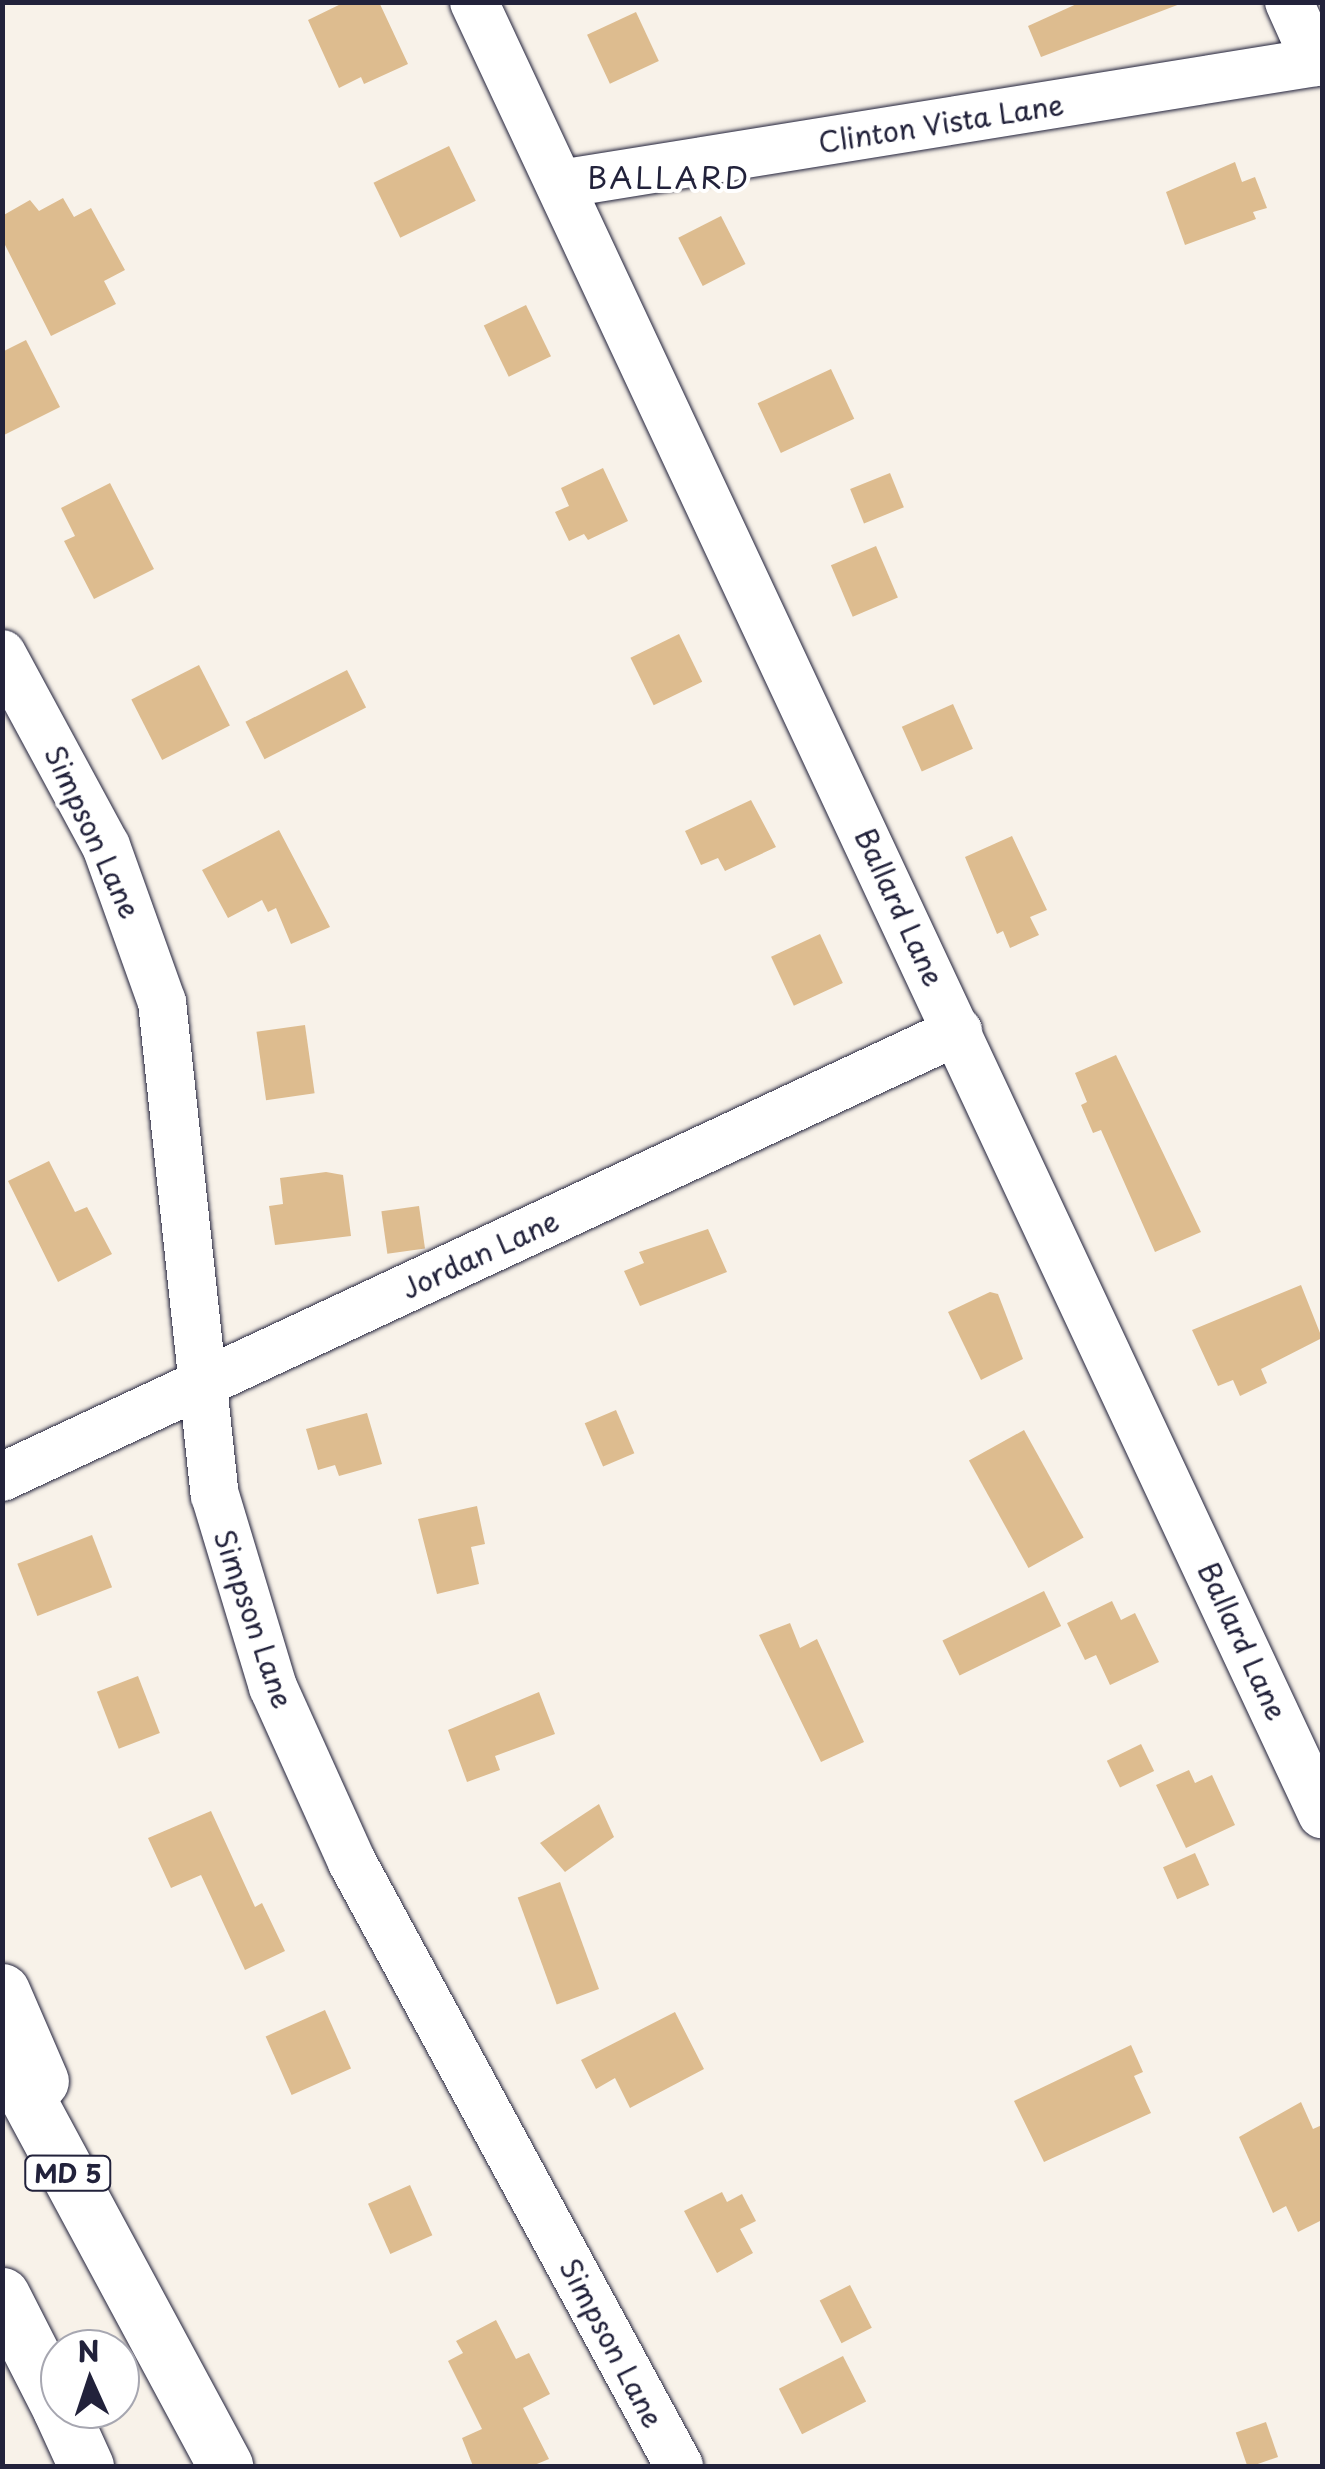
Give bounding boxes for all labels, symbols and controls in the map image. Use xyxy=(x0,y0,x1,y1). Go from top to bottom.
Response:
street label: Clinton Vista Lane xyxy=(816,87,1066,159)
district label: BALLARD xyxy=(588,159,750,195)
street label: Simpson Lane xyxy=(38,740,148,924)
street label: Ballard Lane xyxy=(848,821,952,993)
street label: Jordan Lane xyxy=(397,1203,563,1305)
street label: Simpson Lane xyxy=(208,1525,300,1713)
street label: Ballard Lane xyxy=(1191,1555,1295,1727)
road number: MD 5 xyxy=(23,2153,113,2193)
street label: Simpson Lane xyxy=(553,2253,671,2433)
text: N xyxy=(76,2328,101,2373)
north arrow xyxy=(40,2329,140,2429)

